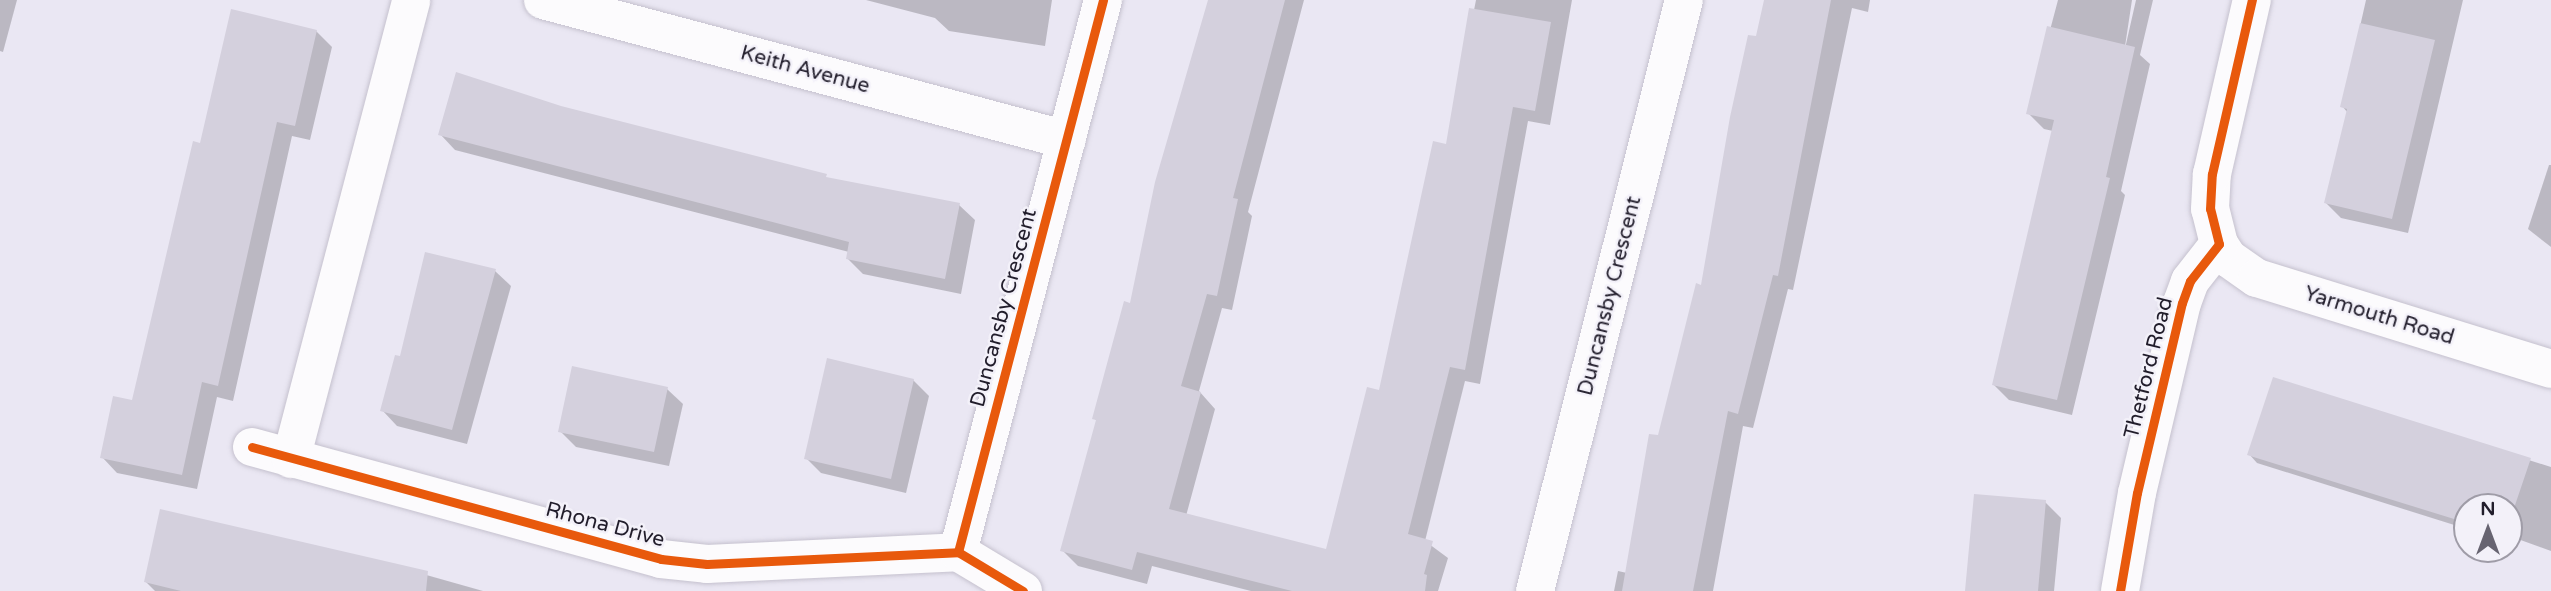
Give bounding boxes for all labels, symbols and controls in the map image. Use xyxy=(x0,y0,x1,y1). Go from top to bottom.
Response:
street label: Keith Avenue xyxy=(738,41,872,99)
street label: Duncansby Crescent xyxy=(1573,194,1647,398)
street label: Duncansby Crescent xyxy=(965,206,1043,410)
street label: Yarmouth Road xyxy=(2301,281,2457,351)
street label: Thetford Road xyxy=(2119,295,2179,441)
north arrow xyxy=(2453,493,2523,563)
street label: Rhona Drive xyxy=(543,497,667,553)
text: N xyxy=(2480,498,2496,520)

